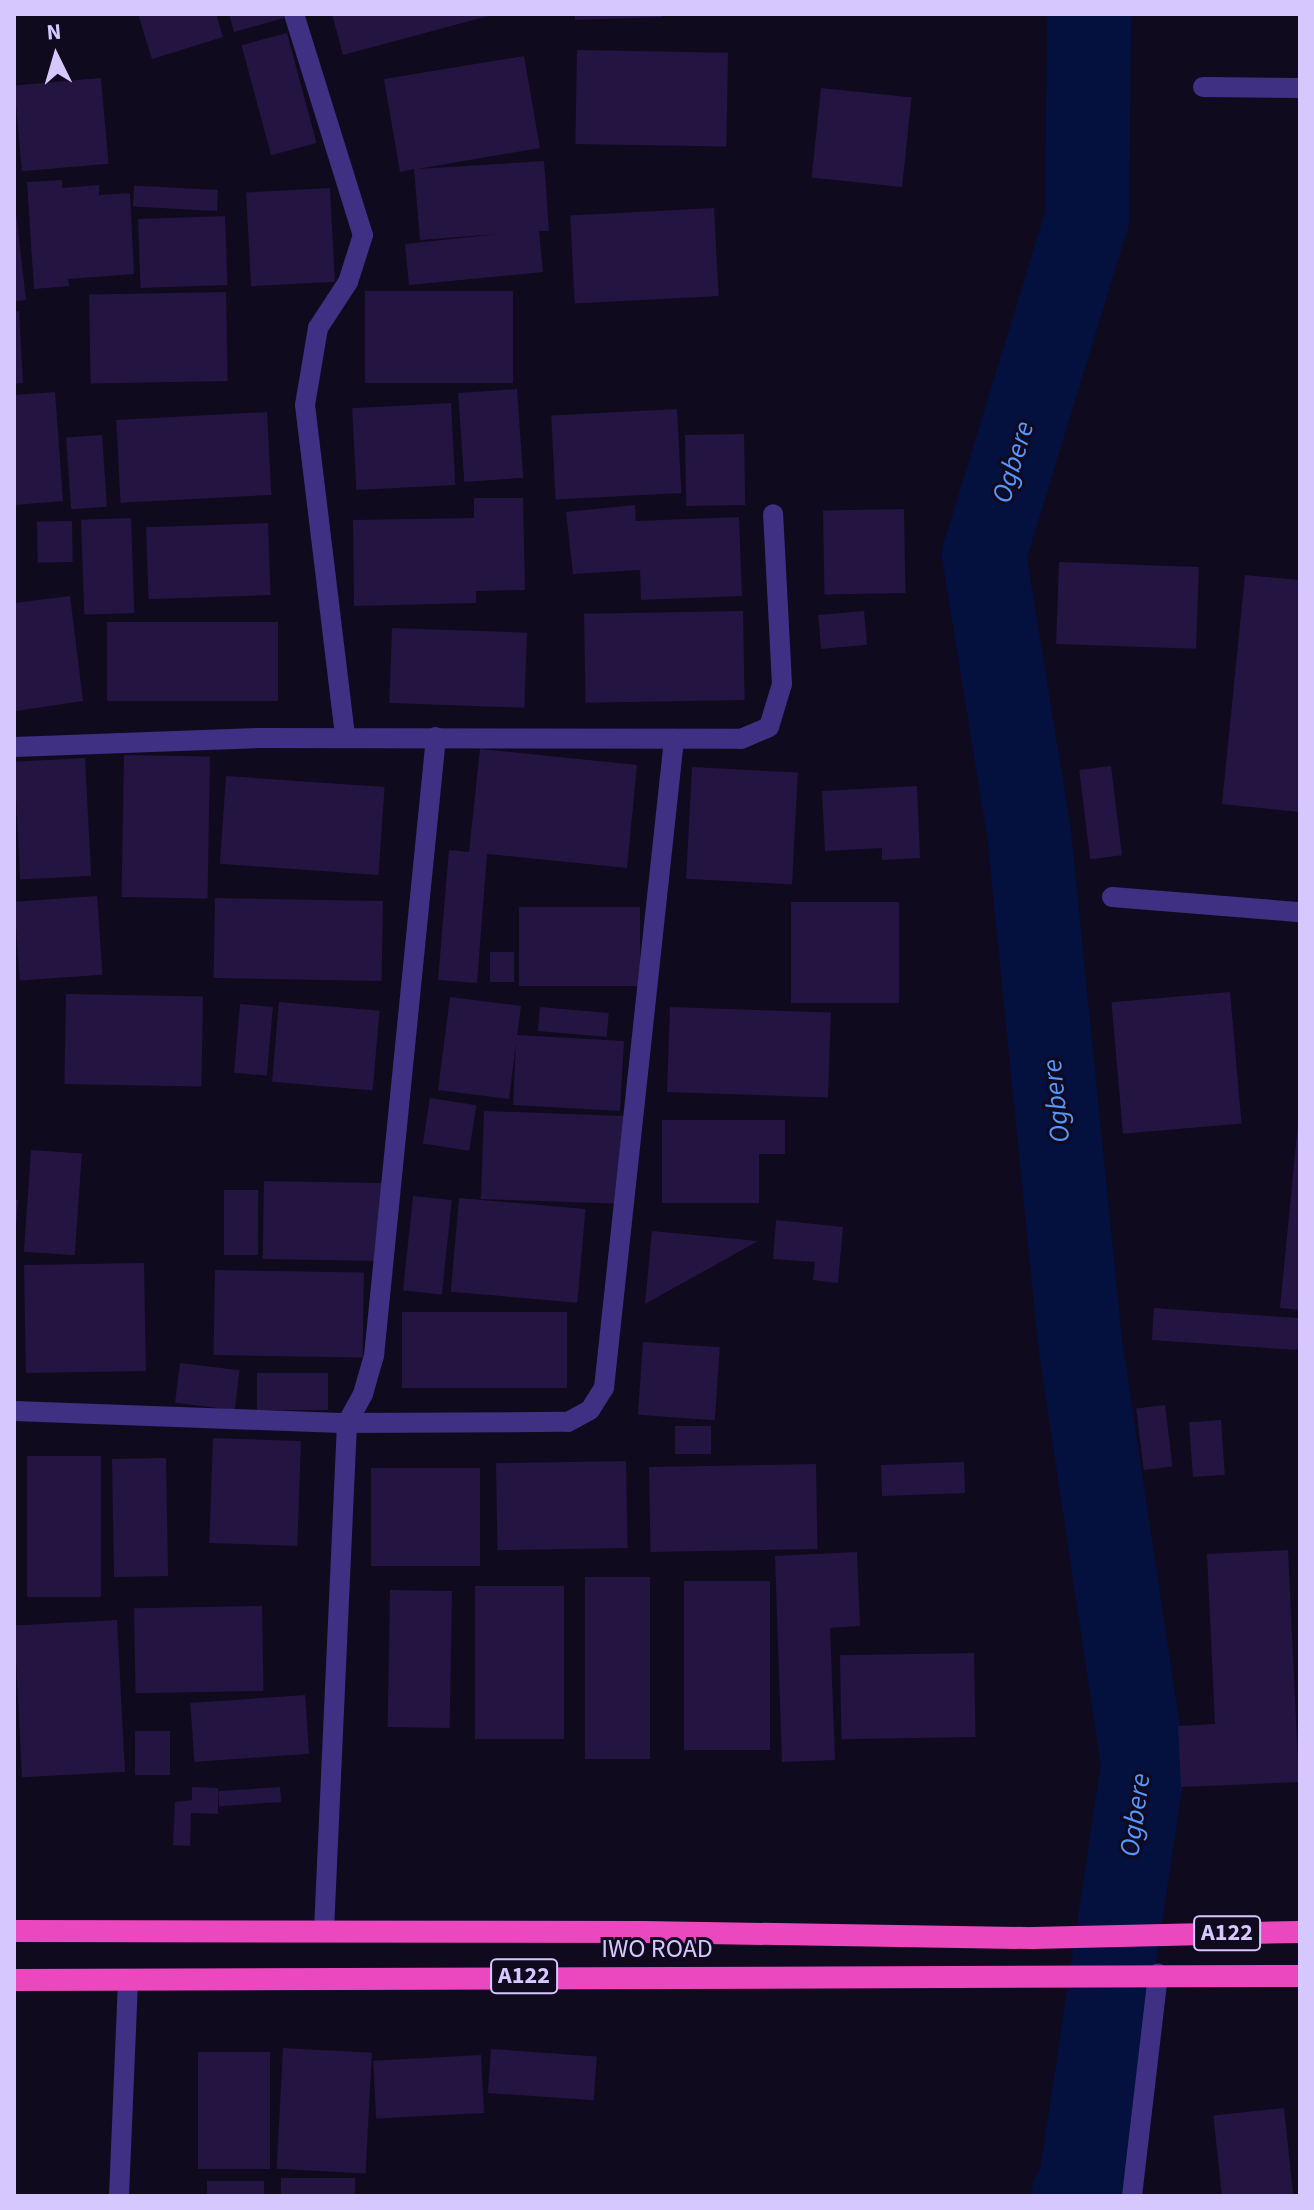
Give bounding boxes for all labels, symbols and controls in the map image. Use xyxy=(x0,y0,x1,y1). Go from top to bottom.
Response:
north arrow xyxy=(16,16,96,96)
text: N xyxy=(45,16,63,49)
water label: Ogbere xyxy=(985,417,1041,507)
water label: Ogbere xyxy=(1035,1058,1077,1144)
water label: Ogbere xyxy=(1113,1771,1157,1859)
road number: A122 xyxy=(1193,1913,1261,1953)
street label: IWO ROAD xyxy=(601,1933,713,1965)
road number: A122 xyxy=(490,1956,558,1996)

